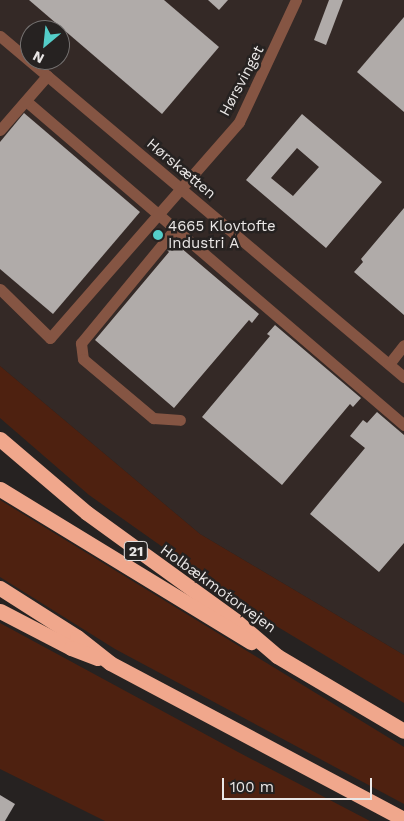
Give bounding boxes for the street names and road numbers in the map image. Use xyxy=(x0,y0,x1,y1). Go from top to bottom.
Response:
street label: Hørsvinget xyxy=(216,43,268,119)
street label: Hørskætten xyxy=(143,135,219,203)
road number: 21 xyxy=(124,540,148,562)
street label: Holbækmotorvejen xyxy=(157,541,279,637)

